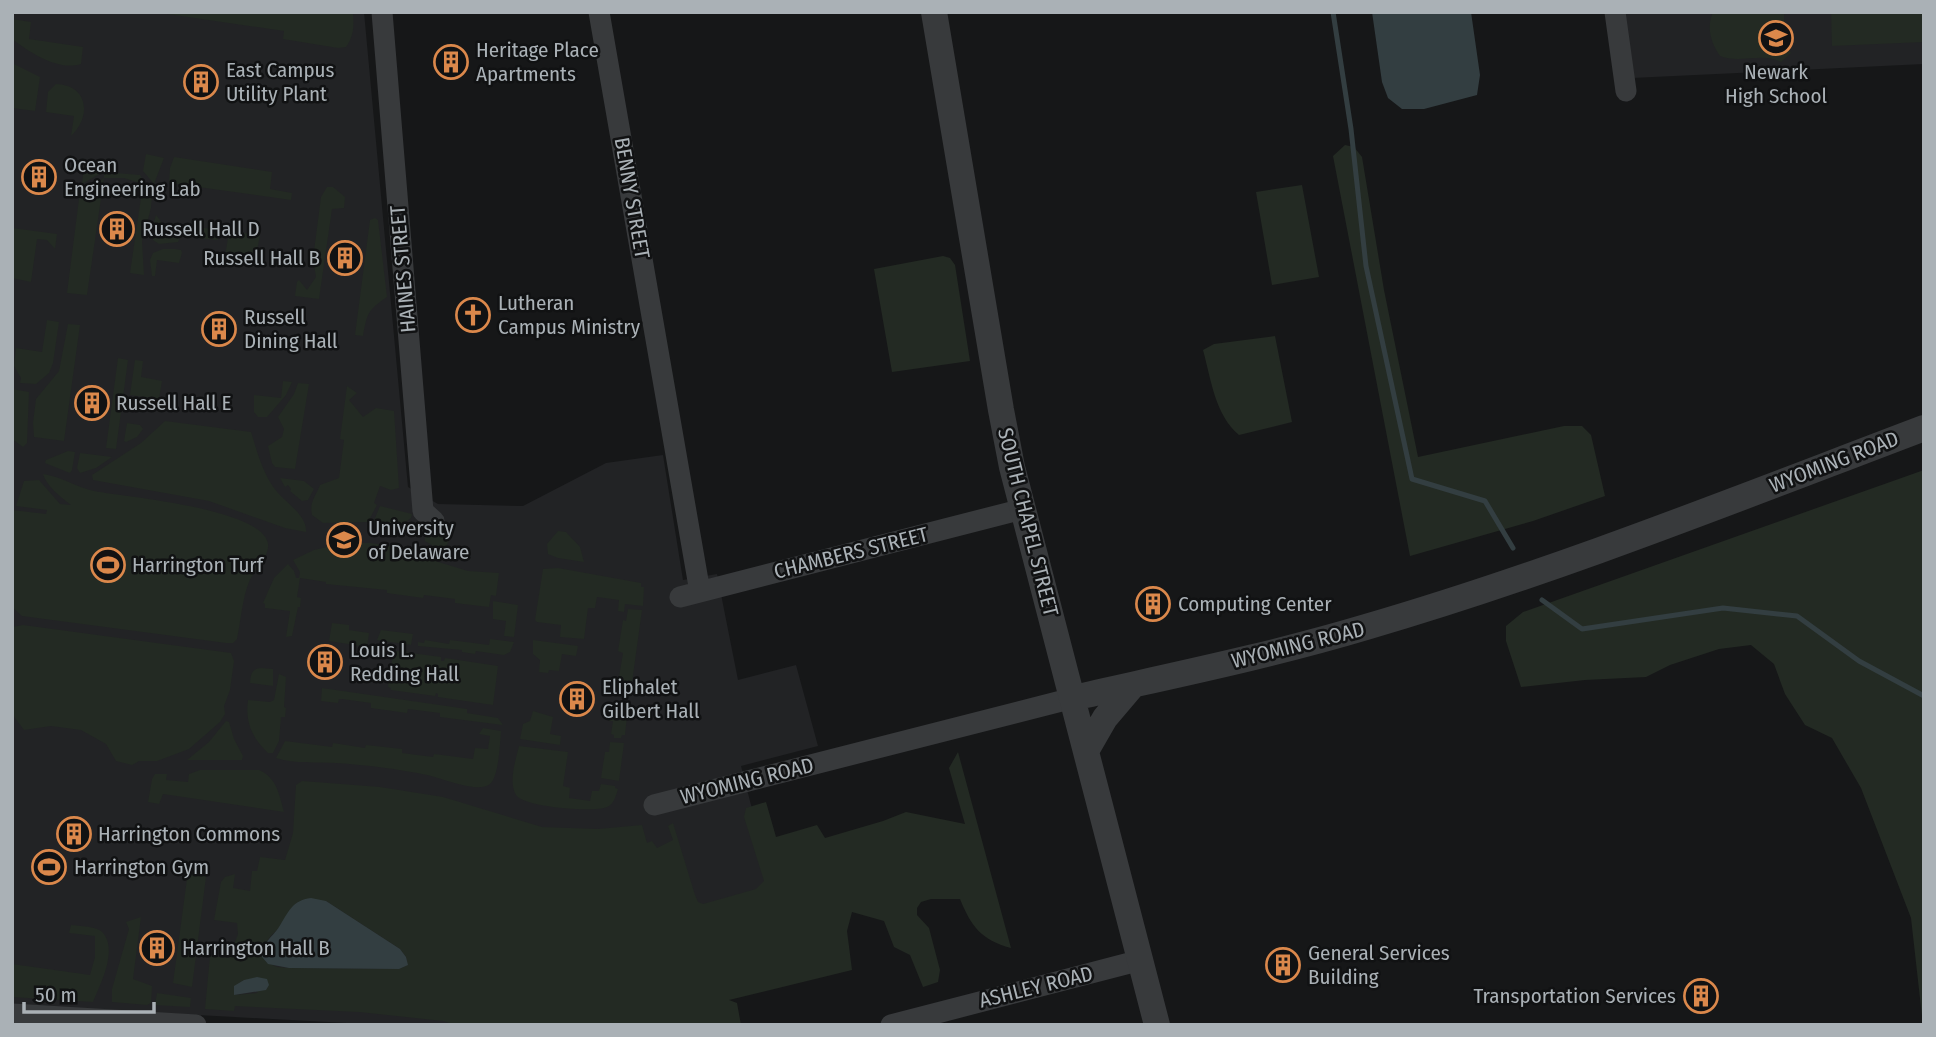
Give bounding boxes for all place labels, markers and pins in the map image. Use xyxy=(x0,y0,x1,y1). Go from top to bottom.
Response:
school or university icon: Newark High School xyxy=(1757,19,1795,57)
place label: Heritage Place Apartments xyxy=(476,37,599,87)
building icon: Heritage Place Apartments xyxy=(432,43,470,81)
place label: East Campus Utility Plant xyxy=(226,57,335,107)
place label: Newark High School xyxy=(1725,59,1827,109)
building icon: East Campus Utility Plant xyxy=(182,63,220,101)
place label: Ocean Engineering Lab xyxy=(64,152,201,202)
building icon: Ocean Engineering Lab xyxy=(20,158,58,196)
building icon: Russell Hall D xyxy=(98,210,136,248)
place label: Russell Hall D xyxy=(142,216,260,242)
building icon: Russell Hall B xyxy=(326,239,364,277)
place label: Russell Hall B xyxy=(203,245,320,271)
place label: Lutheran Campus Ministry xyxy=(498,290,641,340)
church icon: Lutheran Campus Ministry xyxy=(454,296,492,334)
place label: Russell Dining Hall xyxy=(244,304,338,354)
building icon: Russell Dining Hall xyxy=(200,310,238,348)
building icon: Russell Hall E xyxy=(73,384,111,422)
place label: Russell Hall E xyxy=(116,390,231,416)
place label: University of Delaware xyxy=(368,515,470,565)
school or university icon: University of Delaware xyxy=(325,521,363,559)
sports icon: Harrington Turf xyxy=(89,546,127,584)
place label: Harrington Turf xyxy=(132,552,265,578)
building icon: Computing Center xyxy=(1134,585,1172,623)
place label: Computing Center xyxy=(1178,591,1332,617)
place label: Louis L. Redding Hall xyxy=(350,637,460,687)
building icon: Louis L. Redding Hall xyxy=(306,643,344,681)
place label: Eliphalet Gilbert Hall xyxy=(602,674,700,724)
building icon: Eliphalet Gilbert Hall xyxy=(558,680,596,718)
building icon: Harrington Commons xyxy=(55,815,93,853)
place label: Harrington Commons xyxy=(98,821,280,847)
sports icon: Harrington Gym xyxy=(30,848,68,886)
place label: Harrington Gym xyxy=(74,854,209,880)
building icon: Harrington Hall B xyxy=(138,929,176,967)
place label: Harrington Hall B xyxy=(182,935,330,961)
place label: General Services Building xyxy=(1308,940,1450,990)
building icon: General Services Building xyxy=(1264,946,1302,984)
building icon: Transportation Services xyxy=(1682,977,1720,1015)
place label: Transportation Services xyxy=(1473,983,1676,1009)

